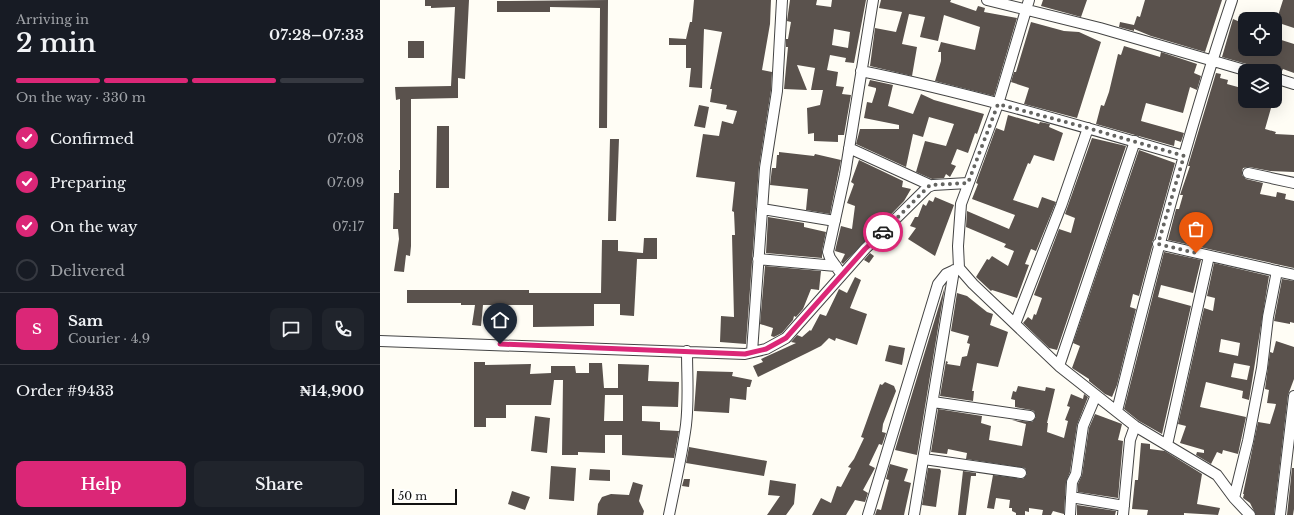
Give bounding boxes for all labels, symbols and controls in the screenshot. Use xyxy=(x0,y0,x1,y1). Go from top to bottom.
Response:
text: Arriving in xyxy=(16,11,89,28)
map controls xyxy=(1238,12,1282,108)
button: locate xyxy=(1238,12,1282,56)
text: 07:28–07:33 xyxy=(269,25,364,44)
text: 2 min xyxy=(16,27,96,59)
button: layers xyxy=(1238,64,1282,108)
text: On the way · 330 m xyxy=(16,89,146,106)
icon: check xyxy=(16,127,38,149)
text: Confirmed xyxy=(50,129,134,148)
text: 07:08 xyxy=(327,130,364,147)
icon: check xyxy=(16,171,38,193)
text: Preparing xyxy=(50,173,126,192)
text: 07:09 xyxy=(327,174,364,191)
courier xyxy=(863,212,903,252)
pin xyxy=(1179,212,1213,253)
icon: check xyxy=(16,215,38,237)
text: On the way xyxy=(50,217,138,236)
text: 07:17 xyxy=(332,218,364,235)
icon: bag xyxy=(1185,218,1207,240)
icon: car xyxy=(872,221,894,243)
text: Delivered xyxy=(50,261,125,280)
pin xyxy=(483,303,517,344)
button: chat xyxy=(270,308,312,350)
button: phone xyxy=(322,308,364,350)
icon: home xyxy=(489,309,511,331)
text: Sam xyxy=(68,311,103,330)
text: S xyxy=(32,319,42,338)
text: Courier · 4.9 xyxy=(68,330,150,347)
text: Order #9433 xyxy=(16,381,114,400)
text: ₦14,900 xyxy=(300,381,364,400)
button: Help xyxy=(16,461,186,507)
button: Share xyxy=(194,461,364,507)
scale bar xyxy=(392,487,457,506)
text: 50 m xyxy=(398,489,427,503)

